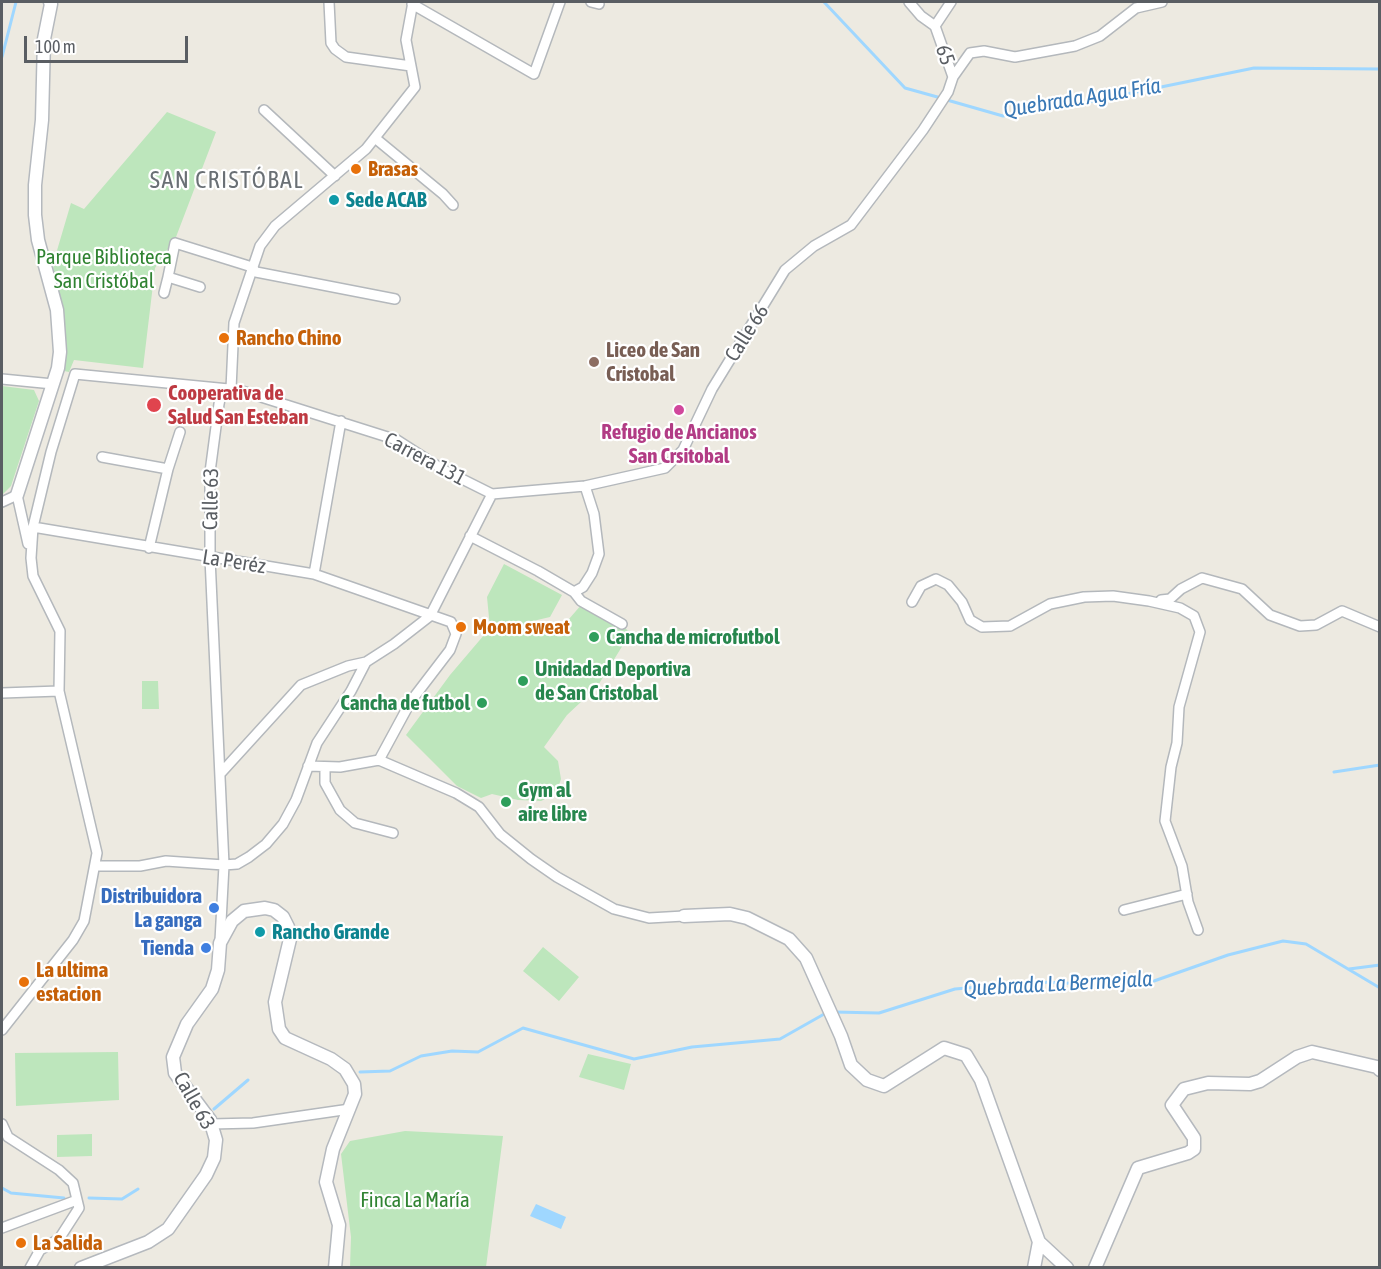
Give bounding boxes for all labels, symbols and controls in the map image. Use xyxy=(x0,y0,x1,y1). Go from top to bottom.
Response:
scale bar xyxy=(27,24,190,62)
text: 100 m xyxy=(35,36,76,57)
street label: 65 xyxy=(930,42,960,68)
water label: Quebrada Agua Fría xyxy=(1001,73,1163,123)
place label: Brasas xyxy=(368,156,418,182)
marker: Brasas xyxy=(349,162,363,176)
district label: SAN CRISTÓBAL xyxy=(150,166,304,194)
place label: Sede ACAB xyxy=(346,187,427,213)
marker: Sede ACAB xyxy=(327,193,341,207)
park label: Parque Biblioteca San Cristóbal xyxy=(36,244,172,294)
street label: Calle 66 xyxy=(720,300,774,366)
place label: Rancho Chino xyxy=(236,325,342,351)
marker: Rancho Chino xyxy=(217,331,231,345)
place label: Liceo de San Cristobal xyxy=(606,337,700,387)
marker: Liceo de San Cristobal xyxy=(587,355,601,369)
place label: Cooperativa de Salud San Esteban xyxy=(168,380,308,430)
marker: Cooperativa de Salud San Esteban xyxy=(145,396,163,414)
marker: Refugio de Ancianos San Crsitobal xyxy=(672,403,686,417)
place label: Refugio de Ancianos San Crsitobal xyxy=(601,419,757,469)
street label: Carrera 131 xyxy=(380,427,470,491)
street label: Calle 63 xyxy=(198,468,224,530)
street label: La Peréz xyxy=(201,545,267,579)
place label: Moom sweat xyxy=(473,614,570,640)
marker: Moom sweat xyxy=(454,620,468,634)
place label: Cancha de microfutbol xyxy=(606,624,780,650)
marker: Cancha de microfutbol xyxy=(587,630,601,644)
place label: Unidadad Deportiva de San Cristobal xyxy=(535,656,691,706)
marker: Unidadad Deportiva de San Cristobal xyxy=(516,674,530,688)
place label: Cancha de futbol xyxy=(340,690,470,716)
marker: Cancha de futbol xyxy=(475,696,489,710)
place label: Gym al aire libre xyxy=(518,777,587,827)
marker: Gym al aire libre xyxy=(499,795,513,809)
place label: Distribuidora La ganga xyxy=(101,883,202,933)
marker: Distribuidora La ganga xyxy=(207,901,221,915)
place label: Rancho Grande xyxy=(272,919,389,945)
marker: Rancho Grande xyxy=(253,925,267,939)
place label: Tienda xyxy=(141,935,194,961)
marker: Tienda xyxy=(199,941,213,955)
place label: La ultima estacion xyxy=(36,957,108,1007)
water label: Quebrada La Bermejala xyxy=(963,966,1153,1002)
marker: La ultima estacion xyxy=(17,975,31,989)
street label: Calle 63 xyxy=(168,1068,220,1134)
park label: Finca La María xyxy=(360,1187,470,1213)
place label: La Salida xyxy=(33,1230,102,1256)
marker: La Salida xyxy=(14,1236,28,1250)

